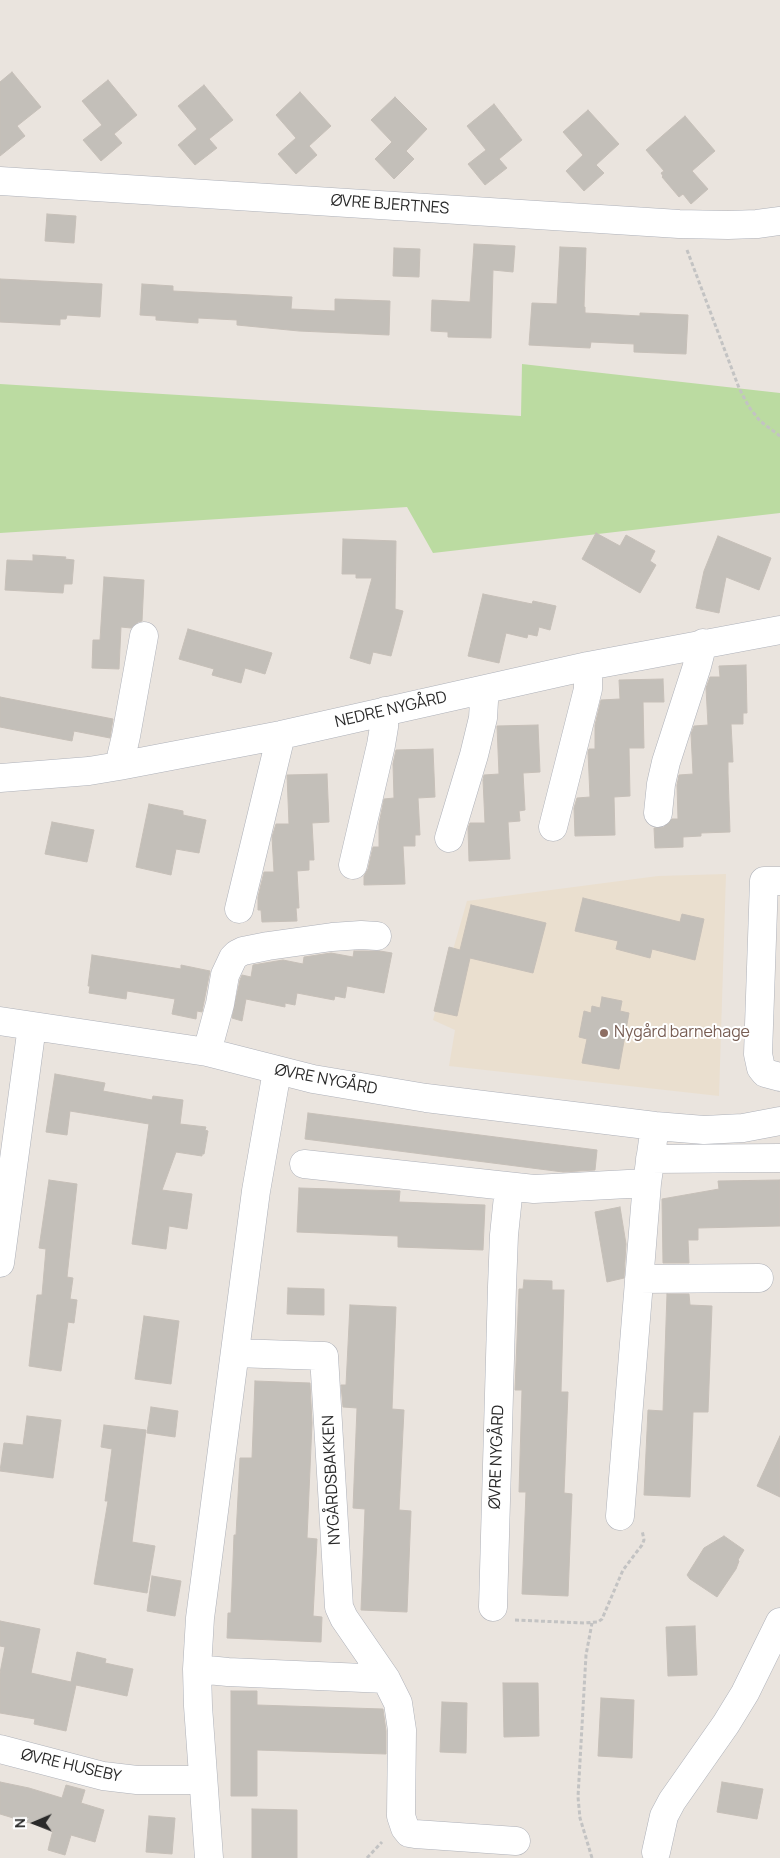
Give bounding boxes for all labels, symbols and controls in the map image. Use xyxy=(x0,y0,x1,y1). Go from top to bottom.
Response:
street label: ØVRE BJERTNES xyxy=(330,191,450,219)
street label: NEDRE NYGÅRD xyxy=(333,688,449,732)
place label: Nygård barnehage xyxy=(614,1023,750,1043)
marker: Nygård barnehage xyxy=(598,1027,610,1039)
street label: ØVRE NYGÅRD xyxy=(273,1061,379,1099)
street label: ØVRE NYGÅRD xyxy=(486,1405,508,1509)
street label: NYGÅRDSBAKKEN xyxy=(319,1415,345,1545)
street label: ØVRE HUSEBY xyxy=(19,1745,123,1787)
north arrow xyxy=(10,1798,60,1848)
text: N xyxy=(10,1818,29,1828)

